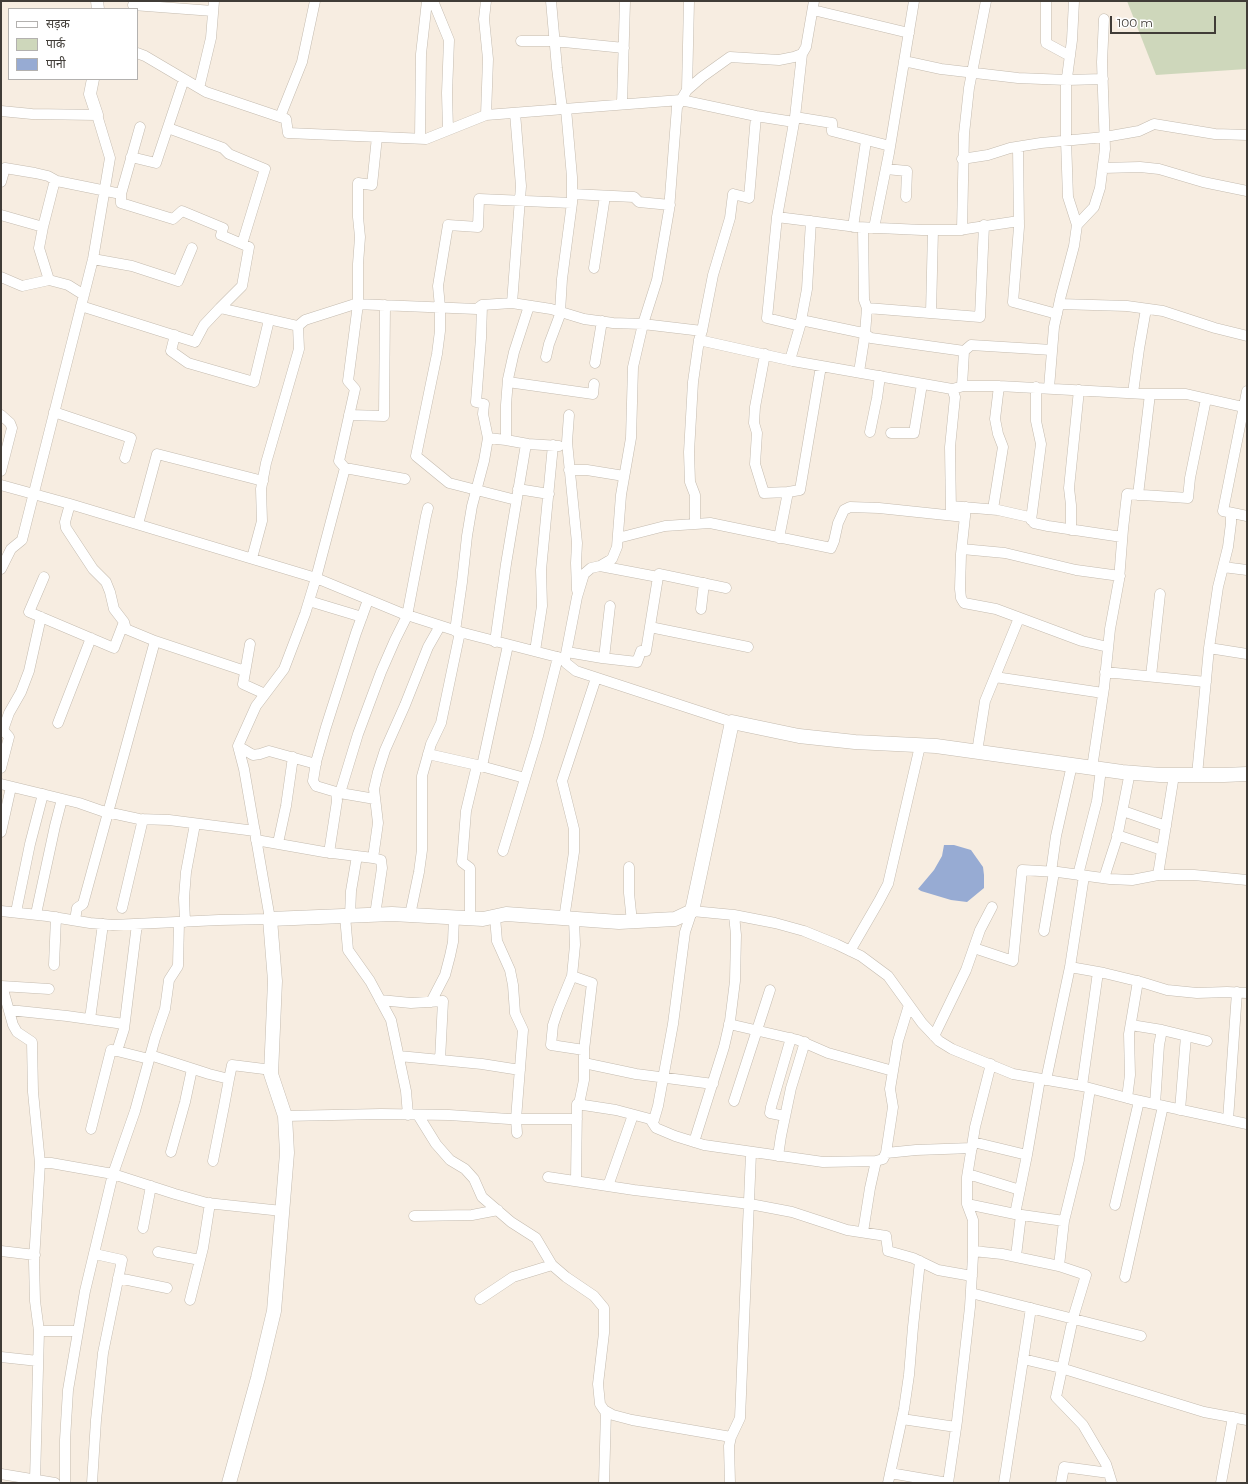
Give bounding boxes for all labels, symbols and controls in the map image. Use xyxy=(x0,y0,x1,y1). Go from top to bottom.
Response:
legend xyxy=(8,8,138,80)
scale bar xyxy=(1112,8,1218,34)
text: 100 m xyxy=(1117,15,1153,30)
text: सड़क xyxy=(46,16,70,31)
text: पार्क xyxy=(46,36,65,51)
text: पानी xyxy=(46,56,66,71)

